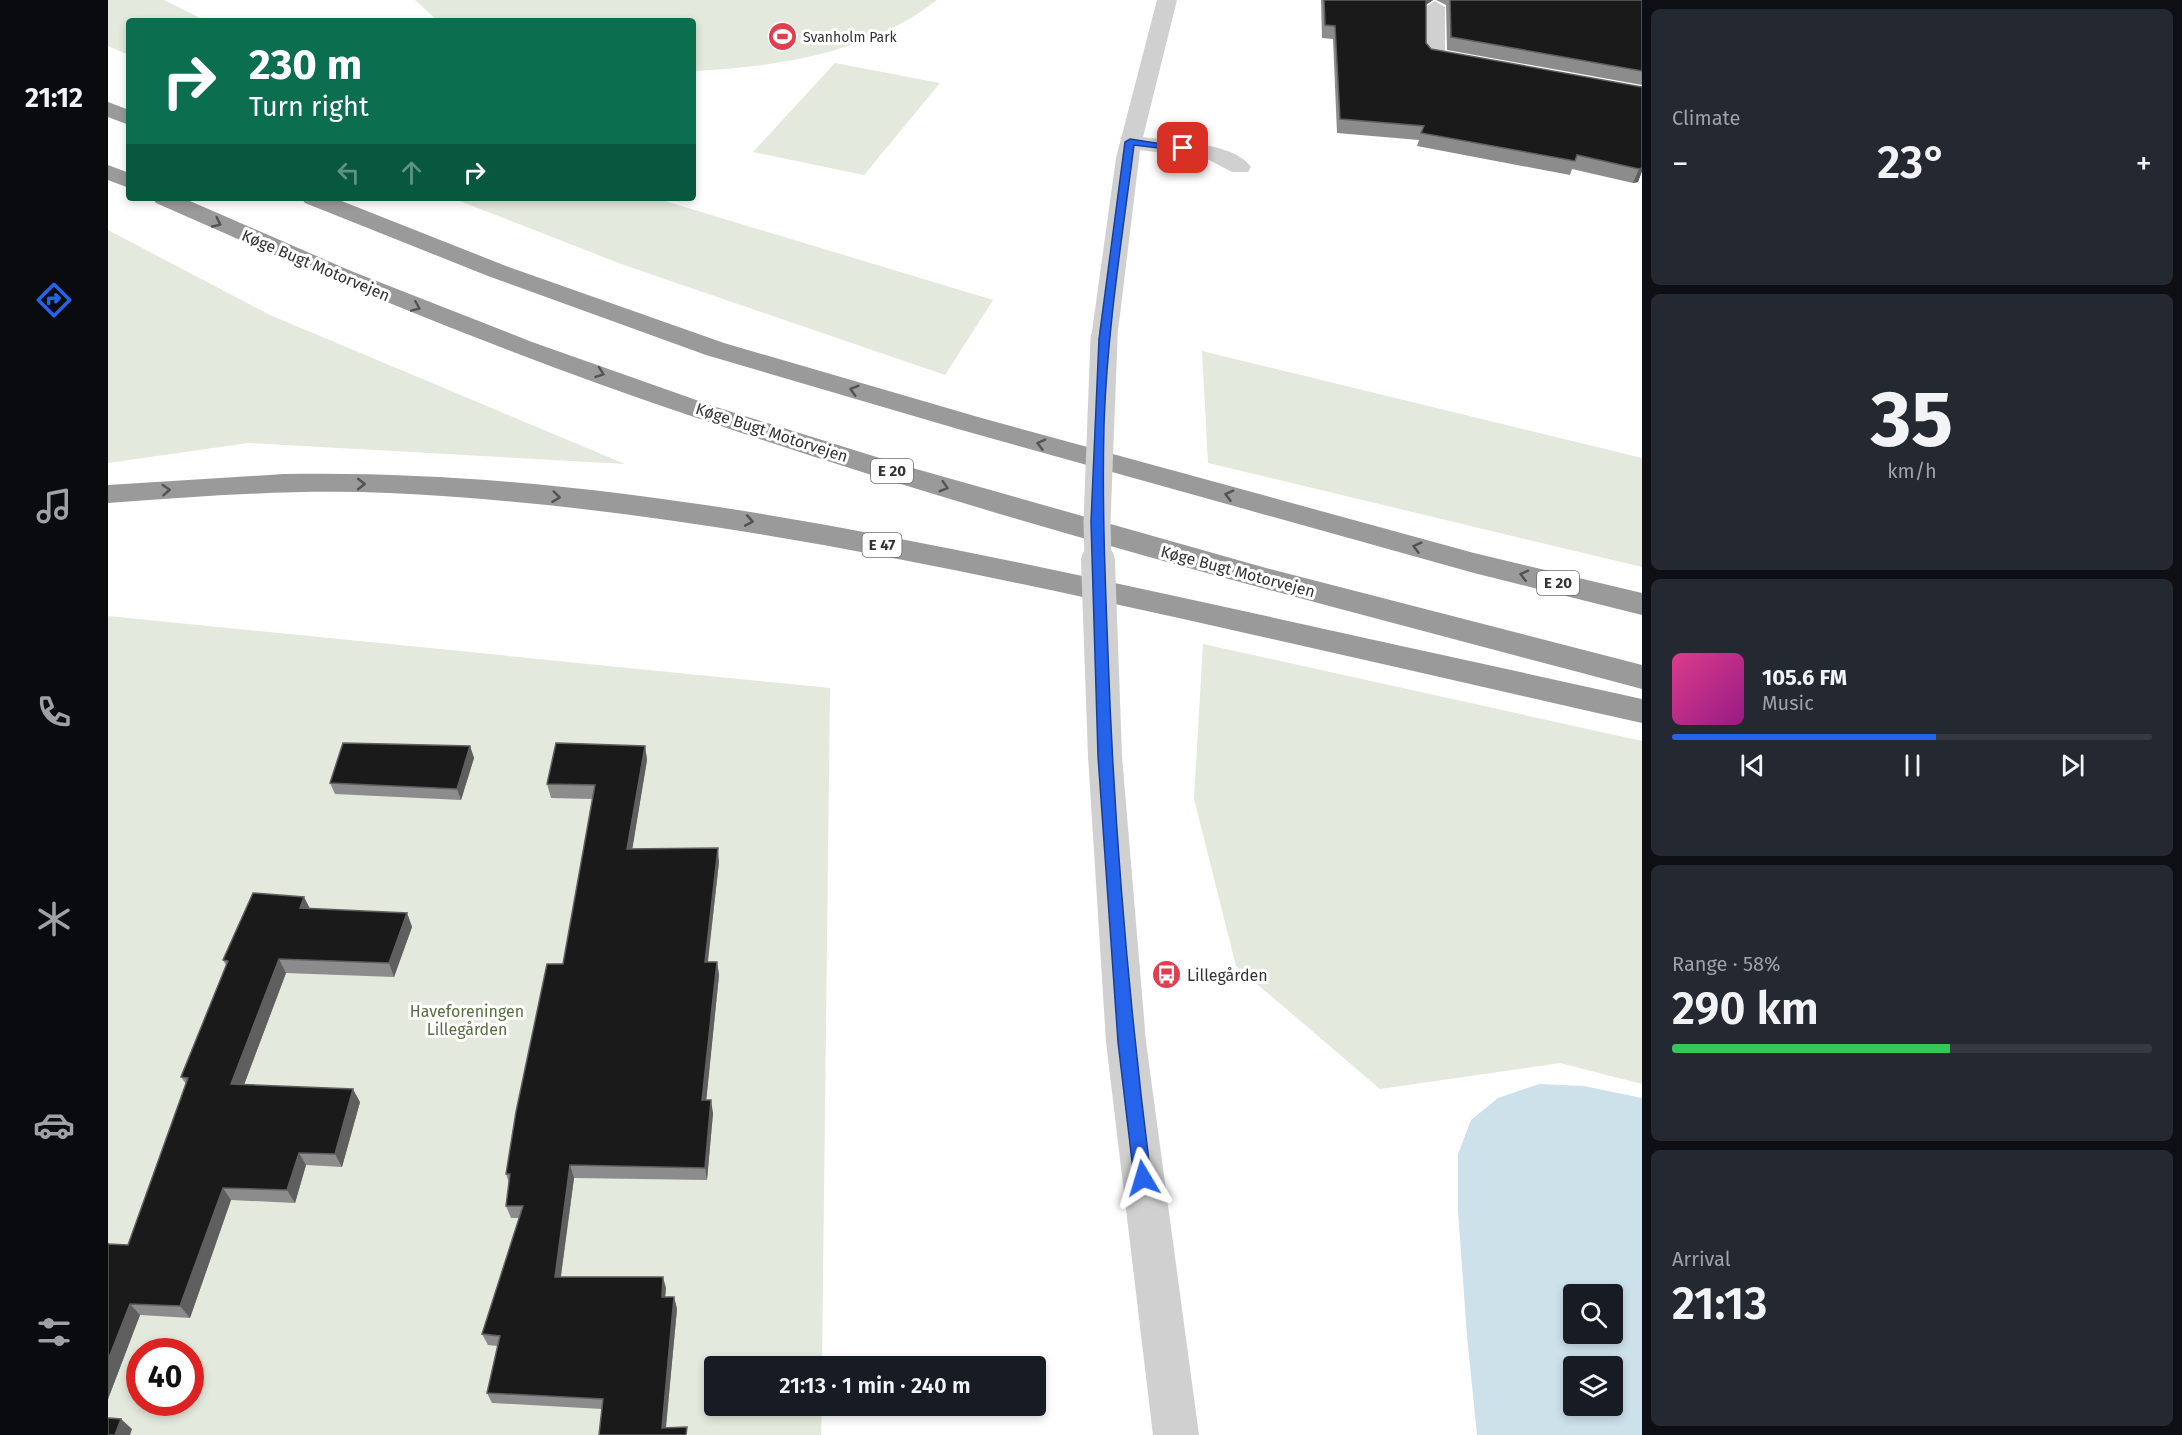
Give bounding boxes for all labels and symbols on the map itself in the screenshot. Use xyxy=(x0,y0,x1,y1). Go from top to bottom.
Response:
sports icon: Svanholm Park xyxy=(766,21,798,53)
place label: Svanholm Park xyxy=(803,29,898,46)
pin xyxy=(1157,122,1208,173)
one-way arrow xyxy=(211,215,222,227)
street label: Køge Bugt Motorvejen xyxy=(239,226,393,305)
one-way arrow xyxy=(410,300,421,312)
one-way arrow xyxy=(594,366,604,379)
one-way arrow xyxy=(849,385,860,397)
street label: Køge Bugt Motorvejen xyxy=(693,399,850,466)
one-way arrow xyxy=(1036,438,1046,451)
road number: E 20 xyxy=(871,459,913,483)
one-way arrow xyxy=(357,478,366,490)
one-way arrow xyxy=(938,480,949,492)
one-way arrow xyxy=(162,484,171,497)
one-way arrow xyxy=(551,490,560,503)
one-way arrow xyxy=(1224,490,1235,502)
one-way arrow xyxy=(744,514,754,527)
road number: E 47 xyxy=(862,533,902,557)
street label: Køge Bugt Motorvejen xyxy=(1159,542,1317,601)
one-way arrow xyxy=(1412,542,1423,554)
one-way arrow xyxy=(1519,570,1530,582)
road number: E 20 xyxy=(1537,571,1579,595)
bus stop icon: Lillegården xyxy=(1150,959,1182,991)
place label: Lillegården xyxy=(1187,966,1268,985)
park label: Haveforeningen Lillegården xyxy=(410,1002,524,1039)
position arrow xyxy=(1111,1146,1175,1210)
speed limit sign: 40 xyxy=(126,1338,204,1416)

